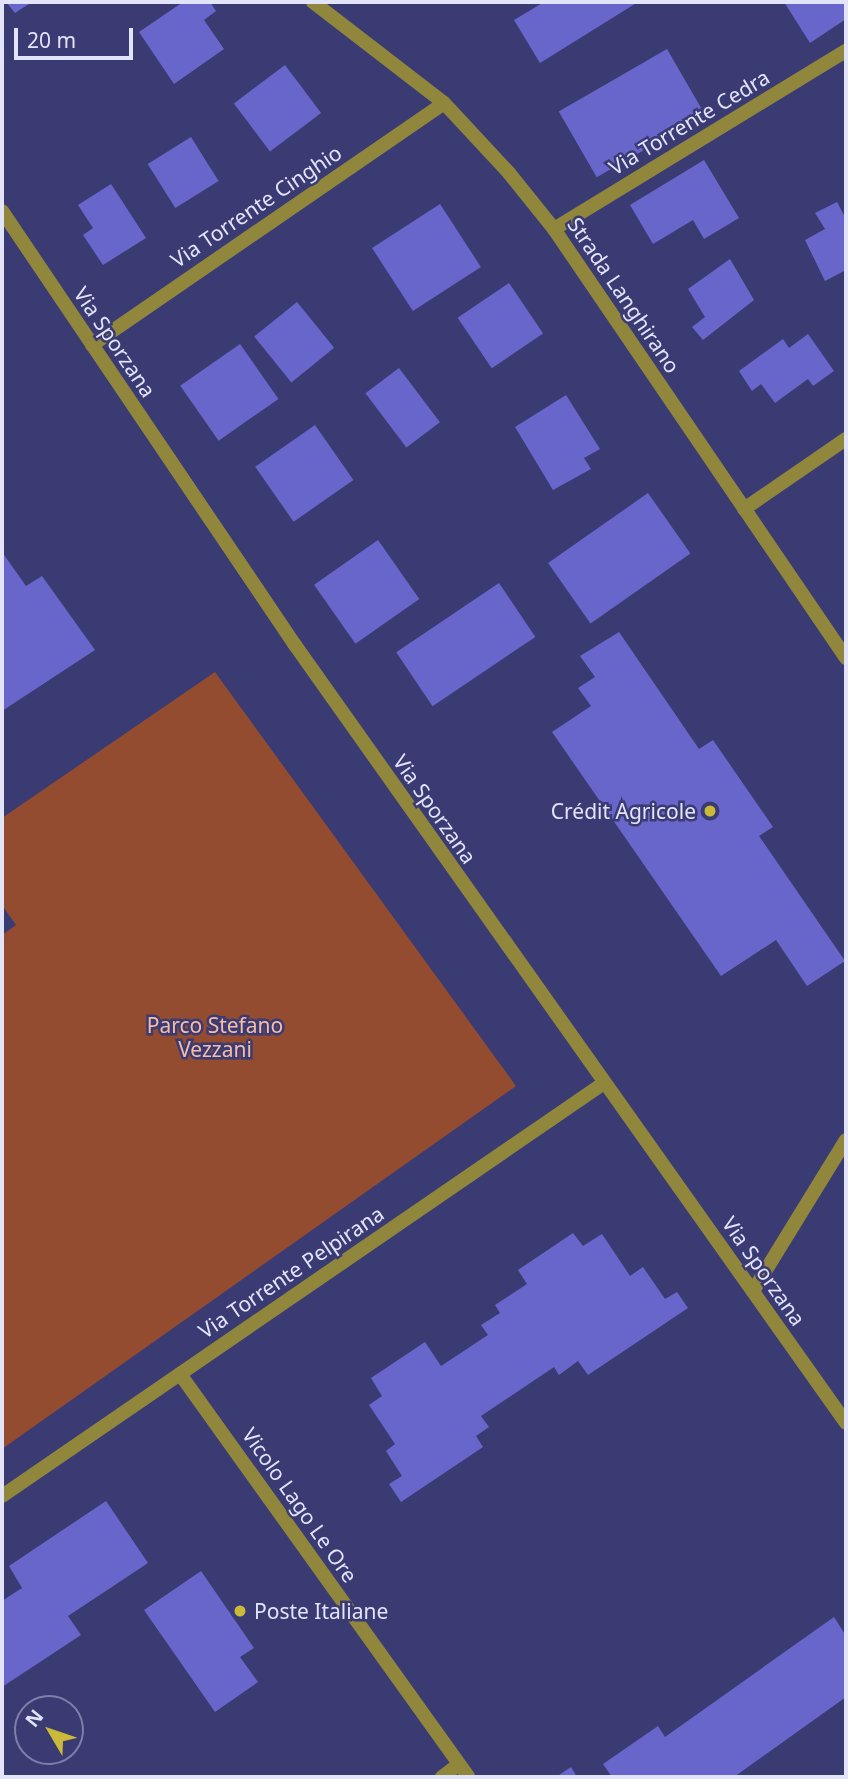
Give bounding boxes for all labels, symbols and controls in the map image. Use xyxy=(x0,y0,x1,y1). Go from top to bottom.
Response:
scale bar xyxy=(18,14,136,58)
text: 20 m xyxy=(27,26,76,54)
street label: Via Torrente Cedra xyxy=(604,64,774,180)
street label: Via Torrente Cinghio xyxy=(166,139,346,273)
street label: Strada Langhirano xyxy=(563,212,685,378)
street label: Via Sporzana xyxy=(69,282,161,402)
street label: Via Sporzana xyxy=(388,750,482,868)
place label: Crédit Agricole xyxy=(551,798,696,824)
marker: Crédit Agricole xyxy=(702,803,718,819)
park label: Parco Stefano Vezzani xyxy=(147,1012,283,1062)
street label: Via Torrente Pelpirana xyxy=(194,1201,388,1343)
street label: Via Sporzana xyxy=(717,1212,811,1330)
street label: Vicolo Lago Le Ore xyxy=(237,1423,363,1587)
place label: Poste Italiane xyxy=(254,1598,388,1624)
marker: Poste Italiane xyxy=(232,1603,248,1619)
north arrow xyxy=(14,1695,84,1765)
text: N xyxy=(19,1704,49,1732)

